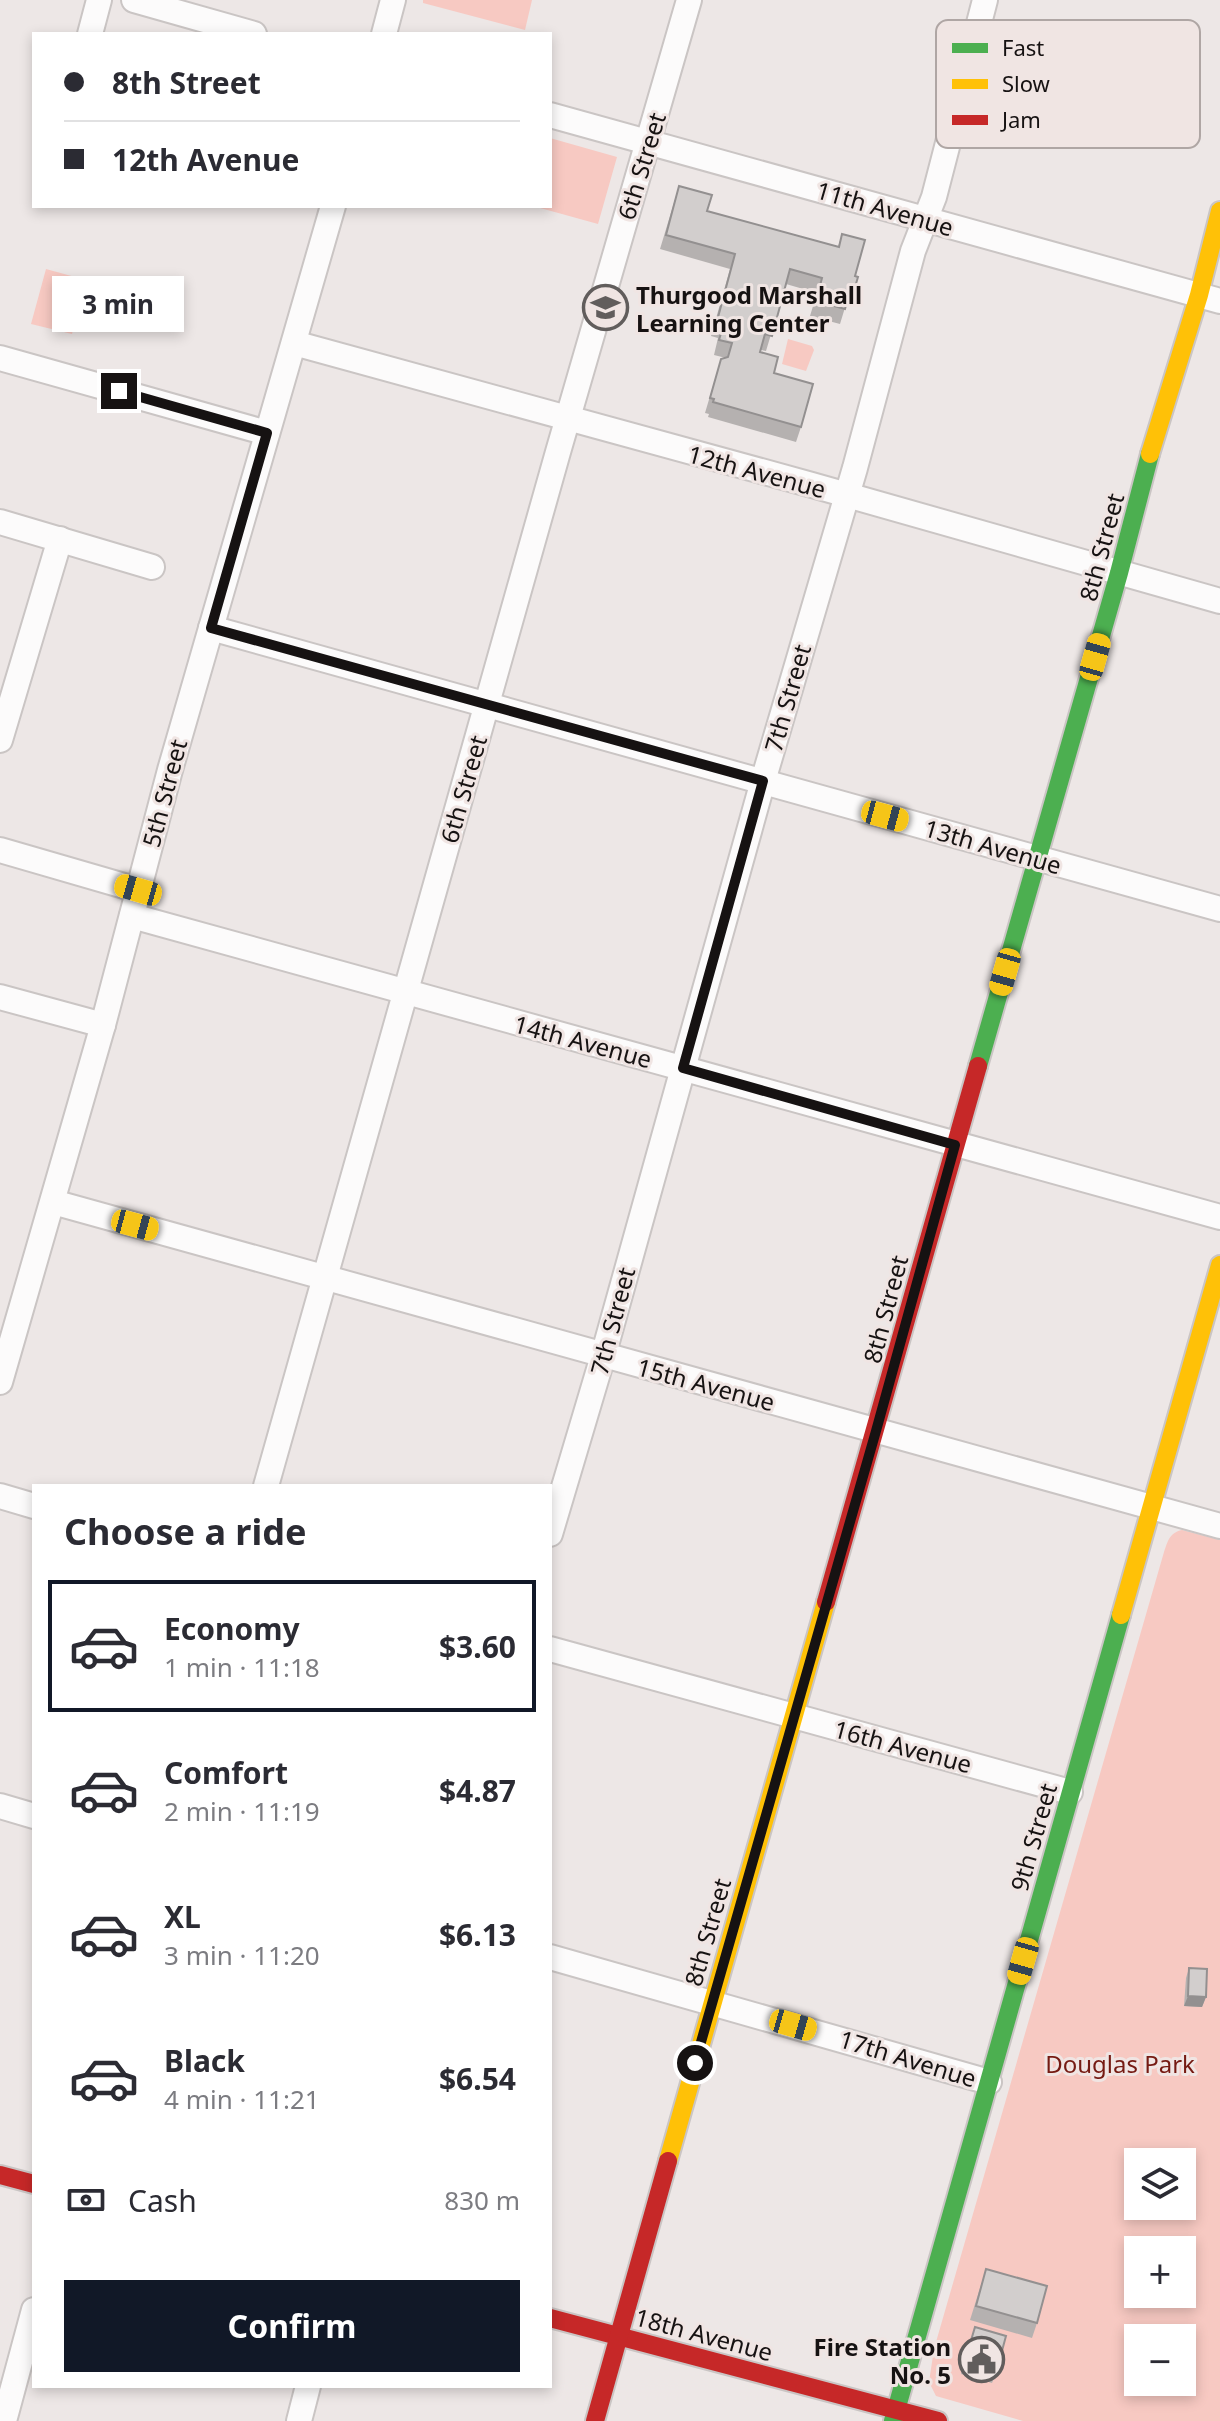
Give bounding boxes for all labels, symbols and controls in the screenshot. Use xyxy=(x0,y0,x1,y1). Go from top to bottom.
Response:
legend xyxy=(936,20,1200,148)
text: Fast xyxy=(1002,32,1044,62)
text: 8th Street xyxy=(112,62,261,103)
text: Slow xyxy=(1002,68,1051,98)
text: Jam xyxy=(1000,104,1041,134)
street label: 6th Street xyxy=(609,108,673,224)
text: 12th Avenue xyxy=(112,139,299,180)
street label: 11th Avenue xyxy=(812,173,958,243)
callout: 3 min xyxy=(53,275,185,331)
place label: Thurgood Marshall Learning Center xyxy=(636,278,862,339)
school or university icon: Thurgood Marshall Learning Center xyxy=(581,284,629,332)
text: 3 min xyxy=(82,286,154,322)
route end xyxy=(101,373,137,409)
street label: 12th Avenue xyxy=(684,437,830,505)
street label: 8th Street xyxy=(1071,489,1131,605)
car xyxy=(1077,631,1113,683)
street label: 7th Street xyxy=(756,640,818,756)
street label: 6th Street xyxy=(432,731,494,847)
street label: 5th Street xyxy=(134,735,194,851)
car xyxy=(859,798,911,834)
street label: 13th Avenue xyxy=(920,811,1066,881)
car xyxy=(112,872,164,908)
car xyxy=(987,946,1023,998)
street label: 14th Avenue xyxy=(510,1007,656,1075)
car xyxy=(109,1207,161,1243)
street label: 8th Street xyxy=(855,1251,915,1367)
street label: 7th Street xyxy=(582,1263,642,1379)
street label: 15th Avenue xyxy=(633,1350,779,1418)
text: Choose a ride xyxy=(64,1507,306,1556)
text: Economy xyxy=(164,1608,300,1649)
icon: car xyxy=(68,1610,140,1682)
text: $3.60 xyxy=(439,1626,516,1667)
text: 1 min · 11:18 xyxy=(164,1649,320,1685)
street label: 16th Avenue xyxy=(830,1712,976,1780)
text: Comfort xyxy=(164,1752,288,1793)
icon: car xyxy=(68,1754,140,1826)
text: $4.87 xyxy=(439,1770,516,1811)
street label: 9th Street xyxy=(1002,1779,1064,1895)
text: 2 min · 11:19 xyxy=(164,1793,320,1829)
street label: 8th Street xyxy=(676,1874,738,1990)
text: XL xyxy=(164,1896,201,1937)
icon: car xyxy=(68,1898,140,1970)
text: $6.13 xyxy=(439,1914,516,1955)
car xyxy=(1005,1935,1041,1987)
text: 3 min · 11:20 xyxy=(164,1937,320,1973)
car xyxy=(767,2007,819,2043)
street label: 17th Avenue xyxy=(836,2022,980,2094)
text: Black xyxy=(164,2040,245,2081)
icon: car xyxy=(68,2042,140,2114)
route start xyxy=(677,2045,713,2081)
park label: Douglas Park xyxy=(1045,2047,1195,2080)
text: $6.54 xyxy=(439,2058,516,2099)
text: 4 min · 11:21 xyxy=(164,2081,320,2117)
map controls xyxy=(1124,2148,1196,2396)
button: layers xyxy=(1124,2148,1196,2220)
icon: cash xyxy=(64,2178,108,2222)
text: Cash xyxy=(128,2180,197,2221)
text: 830 m xyxy=(444,2182,520,2218)
button: + xyxy=(1124,2236,1196,2308)
button: Confirm xyxy=(64,2280,520,2372)
street label: 18th Avenue xyxy=(631,2300,777,2368)
button: − xyxy=(1124,2324,1196,2396)
place label: Fire Station No. 5 xyxy=(814,2330,951,2391)
public building icon: Fire Station No. 5 xyxy=(958,2336,1006,2384)

